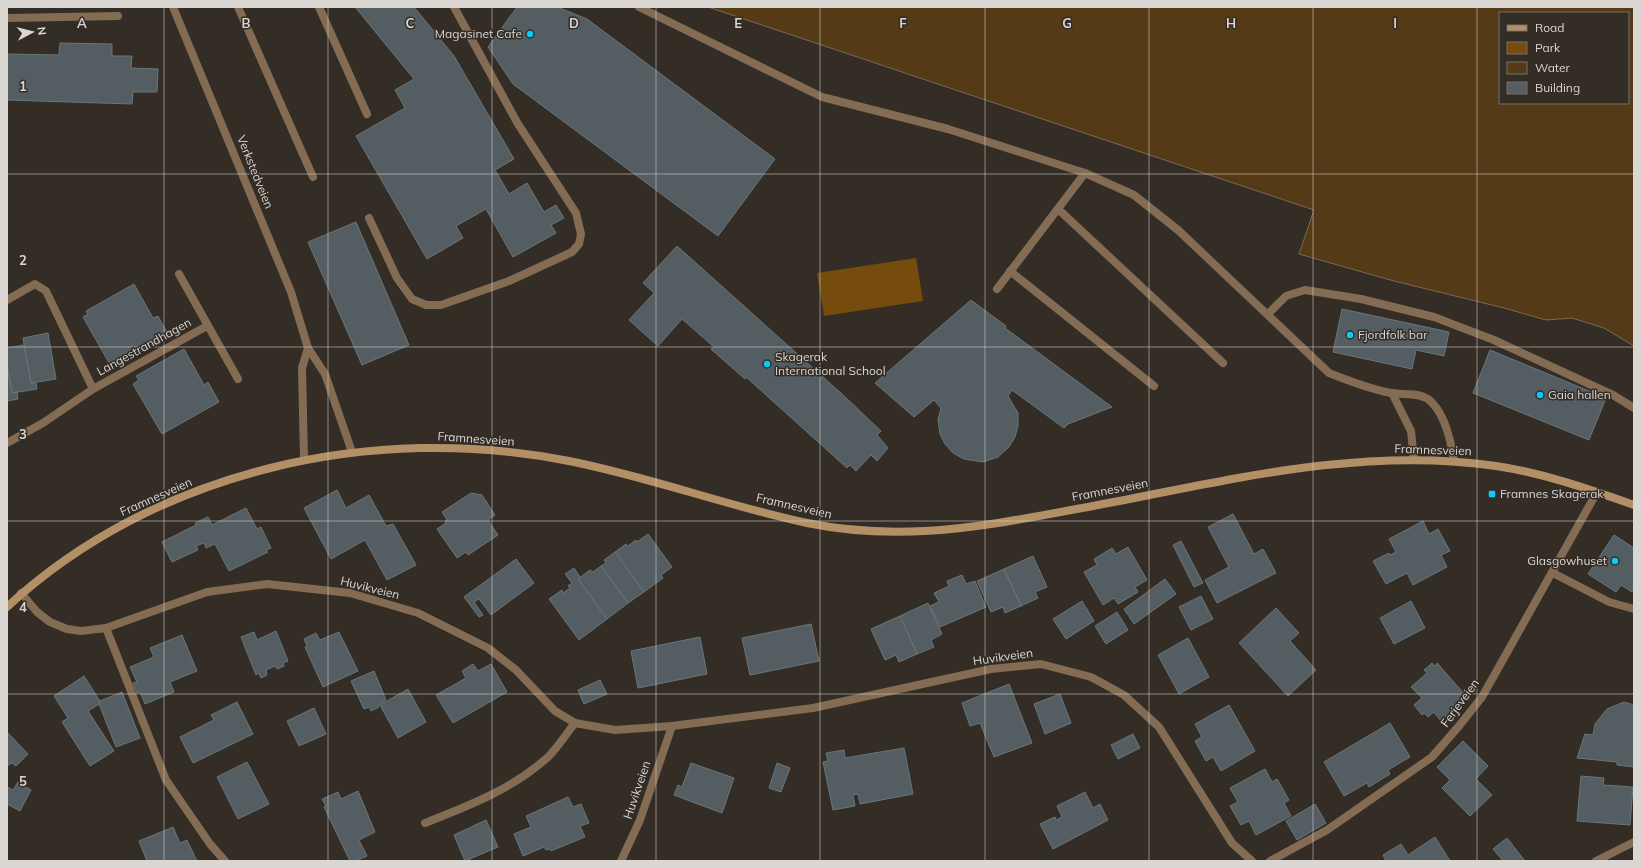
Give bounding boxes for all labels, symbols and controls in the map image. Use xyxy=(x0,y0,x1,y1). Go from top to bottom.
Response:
north arrow xyxy=(12,12,52,52)
legend xyxy=(1499,12,1629,104)
text: A xyxy=(77,15,87,31)
text: B xyxy=(242,15,251,31)
text: C xyxy=(406,15,415,31)
text: D xyxy=(569,15,579,31)
text: E xyxy=(734,15,742,31)
text: F xyxy=(899,15,907,31)
text: G xyxy=(1062,15,1072,31)
text: H xyxy=(1226,15,1236,31)
text: I xyxy=(1393,15,1397,31)
text: Road xyxy=(1535,20,1564,35)
text: N xyxy=(34,26,49,36)
place label: Magasinet Cafe xyxy=(435,26,522,41)
marker: Magasinet Cafe xyxy=(525,29,535,39)
text: Park xyxy=(1535,40,1561,55)
text: Water xyxy=(1535,60,1571,75)
text: 1 xyxy=(19,78,27,94)
text: Building xyxy=(1535,80,1580,95)
street label: Verkstedveien xyxy=(234,133,277,211)
text: 2 xyxy=(19,252,27,268)
street label: Langestrandhagen xyxy=(94,314,193,379)
place label: Fjordfolk bar xyxy=(1358,327,1428,342)
marker: Fjordfolk bar xyxy=(1345,330,1355,340)
place label: Skagerak International School xyxy=(775,349,886,378)
marker: Skagerak International School xyxy=(762,359,772,369)
place label: Gaia hallen xyxy=(1548,387,1611,402)
marker: Gaia hallen xyxy=(1535,390,1545,400)
text: 3 xyxy=(19,426,27,442)
street label: Framnesveien xyxy=(437,428,515,449)
street label: Framnesveien xyxy=(1394,441,1472,458)
street label: Framnesveien xyxy=(117,474,194,519)
street label: Framnesveien xyxy=(1071,475,1149,504)
place label: Framnes Skagerak xyxy=(1500,486,1604,501)
marker: Framnes Skagerak xyxy=(1487,489,1497,499)
street label: Framnesveien xyxy=(755,490,833,522)
place label: Glasgowhuset xyxy=(1527,553,1607,568)
marker: Glasgowhuset xyxy=(1610,556,1620,566)
street label: Huvikveien xyxy=(339,573,401,602)
text: 4 xyxy=(19,599,27,615)
street label: Huvikveien xyxy=(972,645,1034,668)
street label: Ferjeveien xyxy=(1437,676,1482,730)
street label: Huvikveien xyxy=(620,759,653,821)
text: 5 xyxy=(19,773,27,789)

